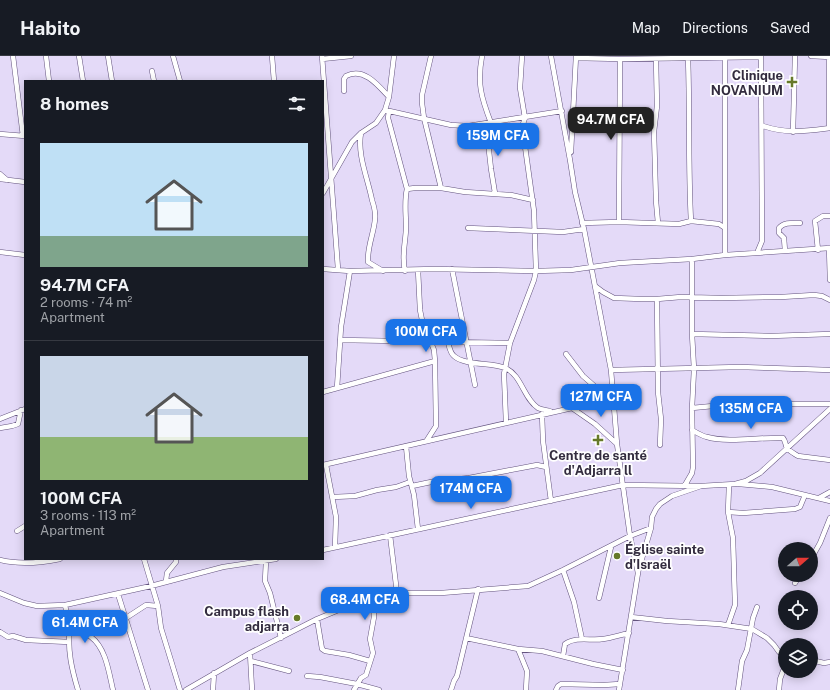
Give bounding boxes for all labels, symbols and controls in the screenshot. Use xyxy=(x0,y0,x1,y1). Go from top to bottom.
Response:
text: Habito xyxy=(20,17,81,39)
text: Map xyxy=(632,20,660,36)
text: Directions xyxy=(682,20,748,36)
text: Saved xyxy=(770,20,810,36)
place label: Clinique NOVANIUM xyxy=(711,68,783,98)
marker: Clinique NOVANIUM xyxy=(786,76,798,88)
icon: filters xyxy=(286,93,308,115)
text: 8 homes xyxy=(40,94,109,114)
pin: 94.7M CFA xyxy=(565,107,657,141)
text: 94.7M CFA xyxy=(577,112,645,127)
pin: 159M CFA xyxy=(457,123,539,157)
text: 159M CFA xyxy=(466,128,530,143)
icon: home xyxy=(138,169,210,241)
text: 94.7M CFA xyxy=(40,275,129,295)
text: 2 rooms · 74 m² xyxy=(40,295,132,310)
text: Apartment xyxy=(40,310,105,325)
pin: 100M CFA xyxy=(385,319,467,353)
text: 100M CFA xyxy=(394,324,458,339)
icon: home xyxy=(138,382,210,454)
pin: 127M CFA xyxy=(560,384,642,418)
text: 127M CFA xyxy=(570,389,632,404)
pin: 135M CFA xyxy=(710,396,792,430)
text: 135M CFA xyxy=(719,401,783,416)
marker: Centre de santé d'Adjarra ll xyxy=(592,434,604,446)
place label: Centre de santé d'Adjarra ll xyxy=(549,448,647,478)
pin: 174M CFA xyxy=(430,476,512,510)
text: 174M CFA xyxy=(440,481,502,496)
text: 100M CFA xyxy=(40,488,122,508)
text: 3 rooms · 113 m² xyxy=(40,508,136,523)
text: Apartment xyxy=(40,523,105,538)
place label: Église sainte d'Israël xyxy=(625,541,704,572)
north arrow xyxy=(778,542,818,582)
map controls xyxy=(778,542,818,678)
marker: Église sainte d'Israël xyxy=(612,551,622,561)
pin: 68.4M CFA xyxy=(319,587,411,621)
button: locate xyxy=(778,590,818,630)
text: 68.4M CFA xyxy=(330,592,400,607)
place label: Campus flash adjarra xyxy=(204,604,289,634)
pin: 61.4M CFA xyxy=(39,610,131,644)
marker: Campus flash adjarra xyxy=(292,613,302,623)
text: 61.4M CFA xyxy=(52,615,118,630)
button: layers xyxy=(778,638,818,678)

